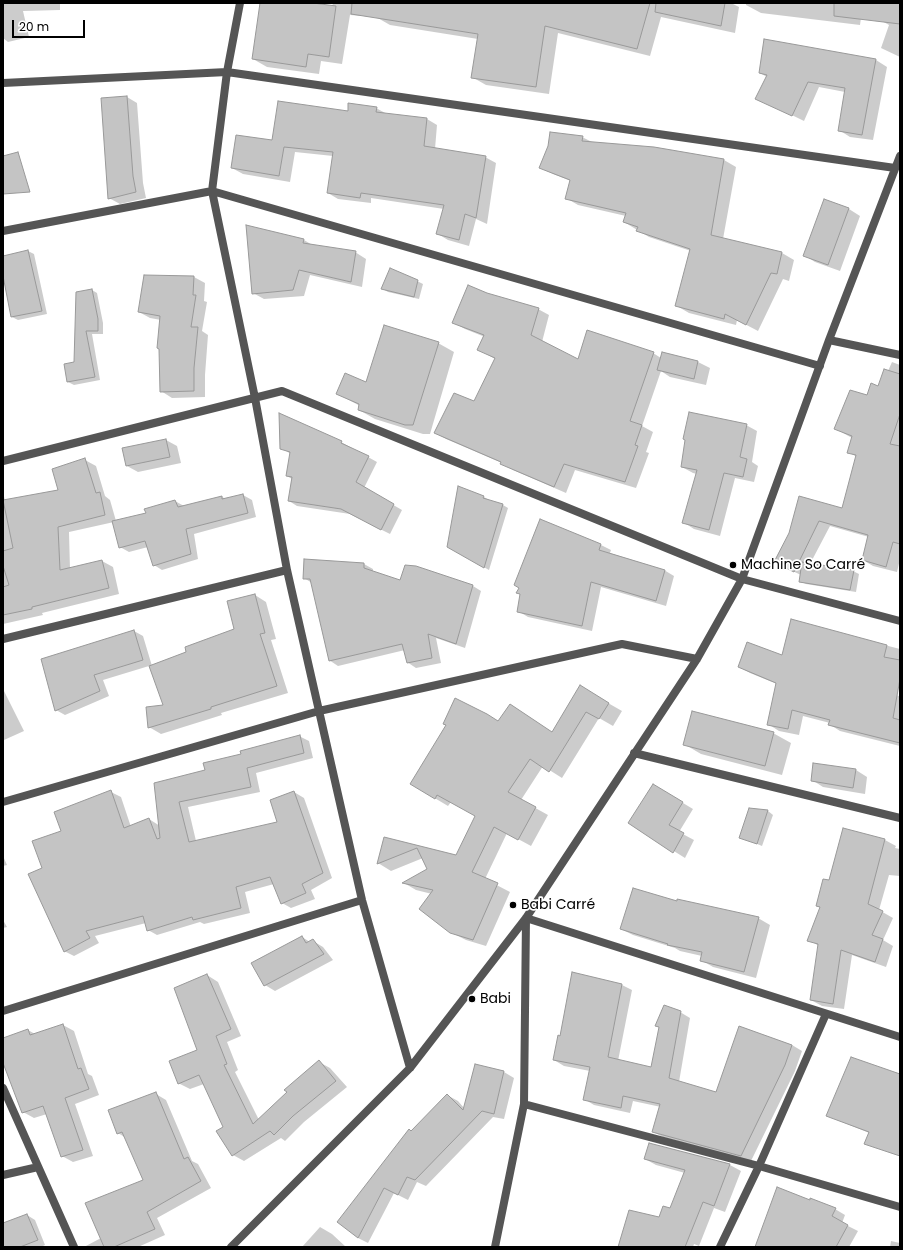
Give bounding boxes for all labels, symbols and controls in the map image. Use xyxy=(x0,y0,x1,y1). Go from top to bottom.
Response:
scale bar xyxy=(14,12,87,38)
text: 20 m xyxy=(19,18,49,35)
place label: Machine So Carré xyxy=(741,557,865,573)
marker: Machine So Carré xyxy=(728,560,738,570)
place label: Babi Carré xyxy=(521,897,595,913)
marker: Babi Carré xyxy=(508,900,518,910)
place label: Babi xyxy=(480,991,511,1007)
marker: Babi xyxy=(467,994,477,1004)

